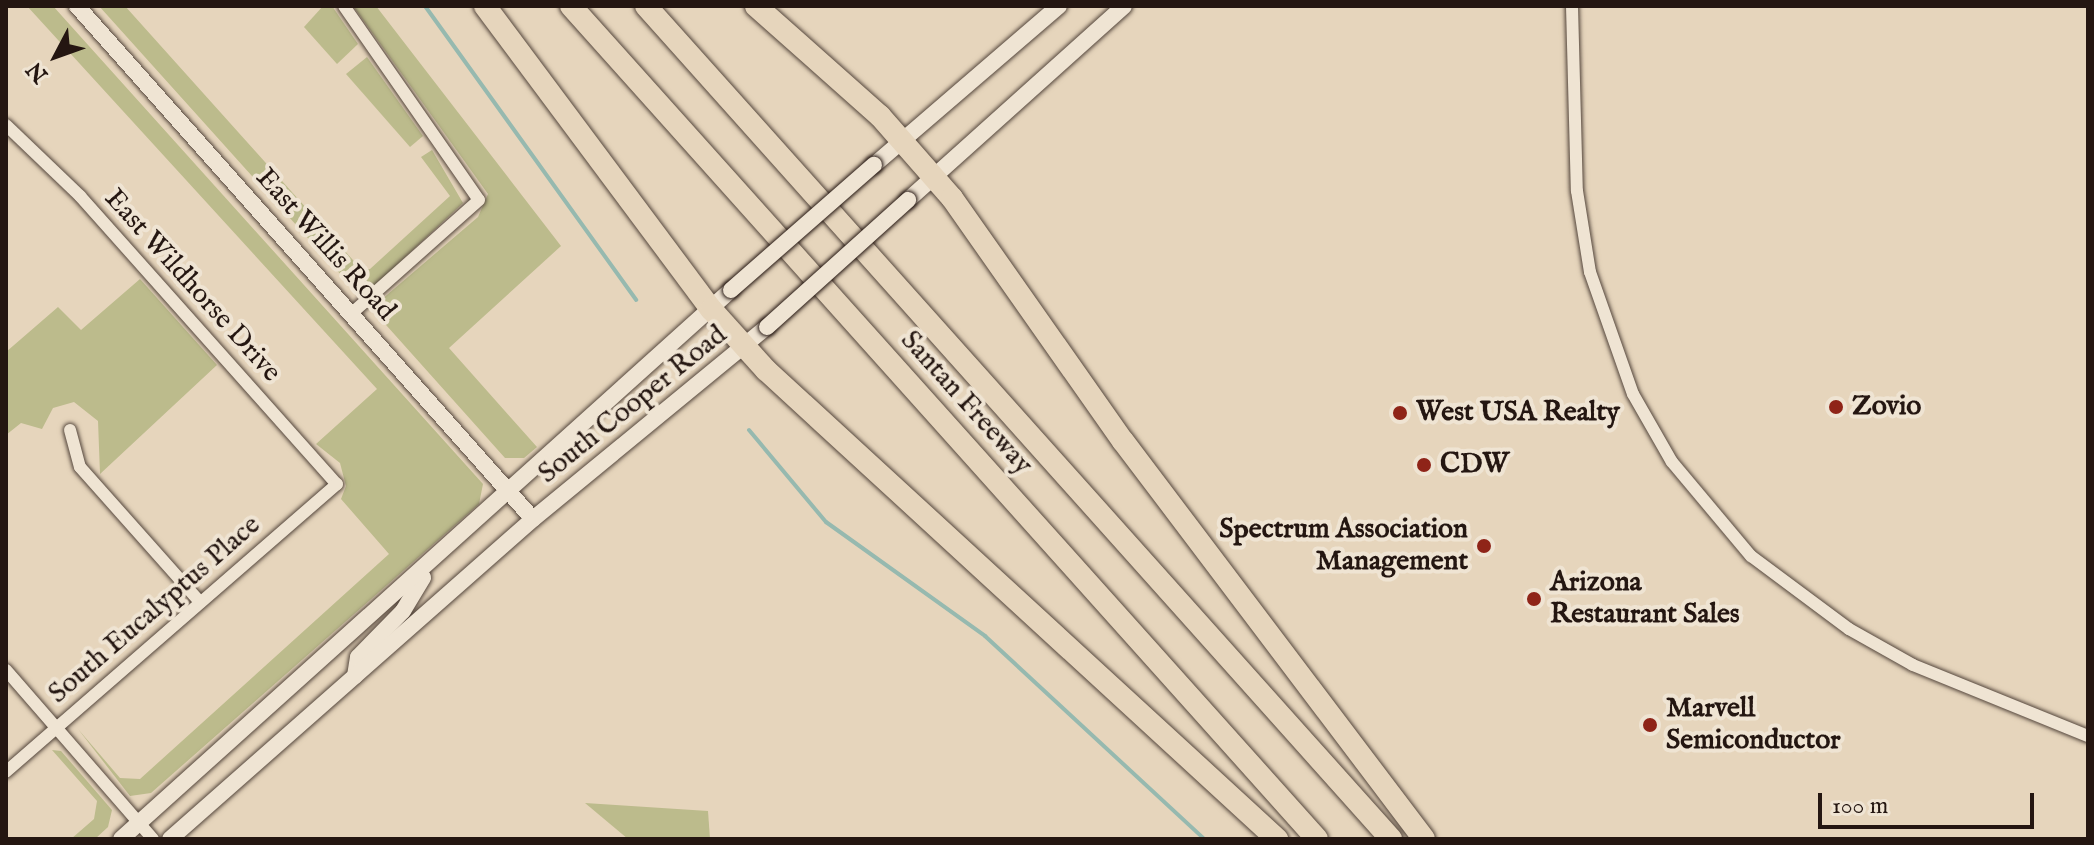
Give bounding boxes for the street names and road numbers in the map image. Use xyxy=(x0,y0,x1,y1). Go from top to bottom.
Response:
street label: East Willis Road xyxy=(248,162,402,328)
street label: East Wildhorse Drive xyxy=(97,183,287,389)
street label: South Cooper Road xyxy=(532,319,734,491)
street label: Santan Freeway xyxy=(893,324,1039,482)
street label: South Eucalyptus Place xyxy=(42,509,268,711)

